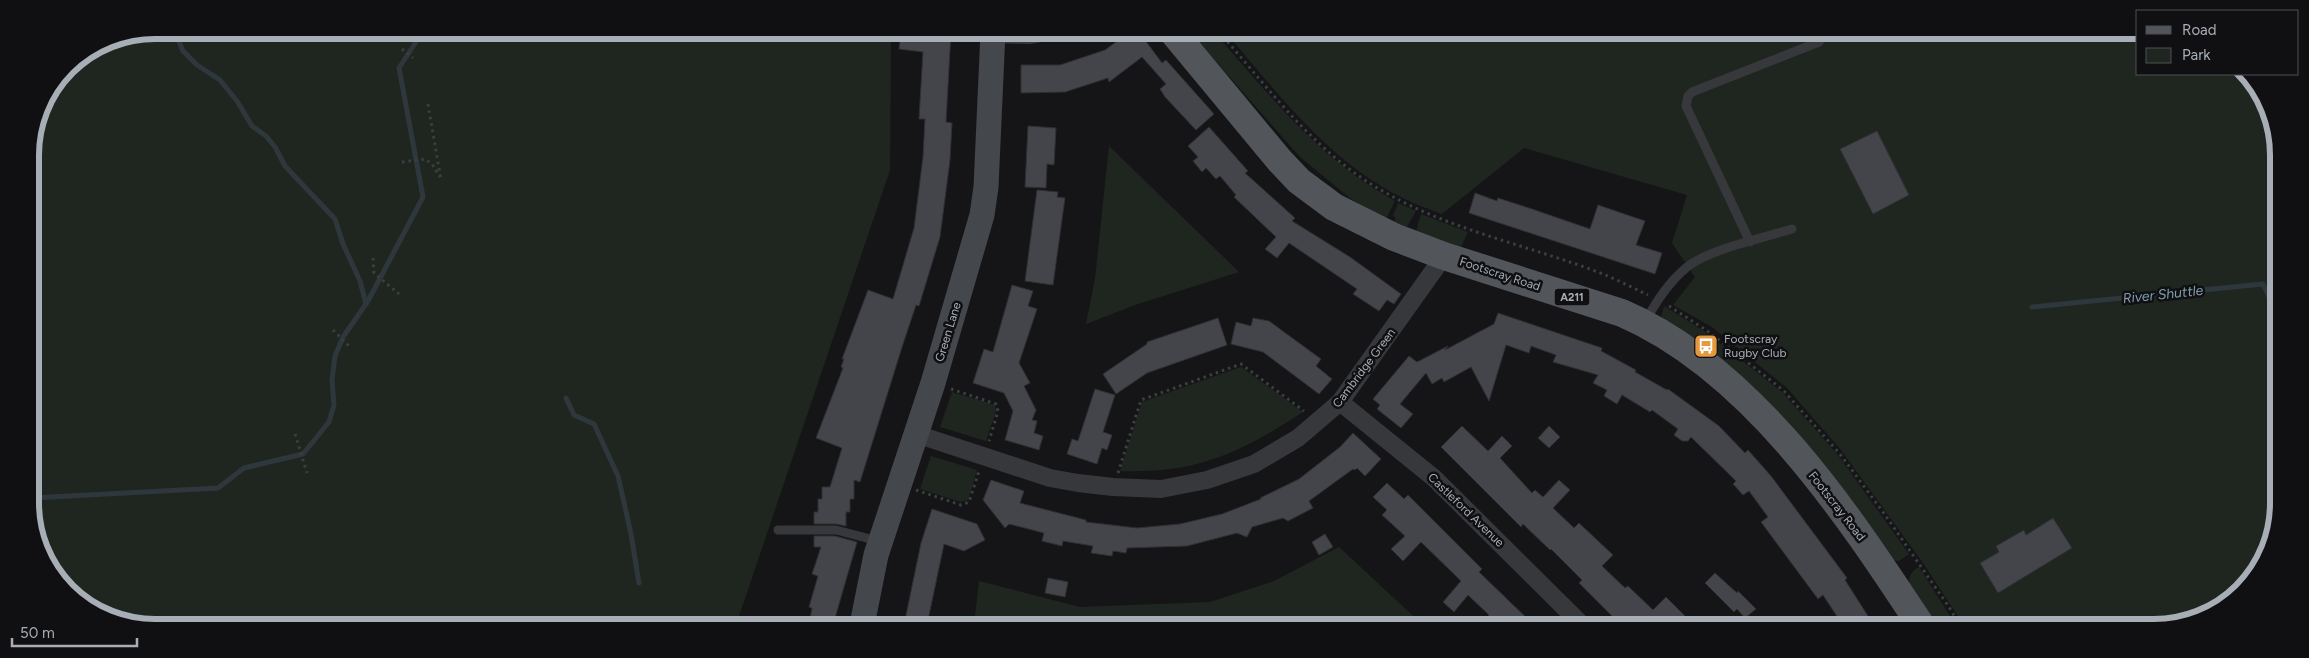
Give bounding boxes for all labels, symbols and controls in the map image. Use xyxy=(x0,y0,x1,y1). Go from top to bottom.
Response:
legend xyxy=(2136,10,2299,75)
text: Road xyxy=(2182,21,2217,39)
text: Park xyxy=(2182,46,2211,64)
street label: Footscray Road xyxy=(1458,254,1542,294)
water label: River Shuttle xyxy=(2122,282,2204,307)
road number: A211 xyxy=(1554,288,1590,306)
street label: Green Lane xyxy=(932,300,964,363)
street label: Cambridge Green xyxy=(1330,325,1398,410)
place label: Footscray Rugby Club xyxy=(1724,332,1786,360)
bus stop icon: Footscray Rugby Club xyxy=(1693,333,1719,359)
street label: Footscray Road xyxy=(1806,469,1868,543)
street label: Castleford Avenue xyxy=(1425,470,1507,550)
scale bar xyxy=(12,616,138,648)
text: 50 m xyxy=(20,624,55,642)

